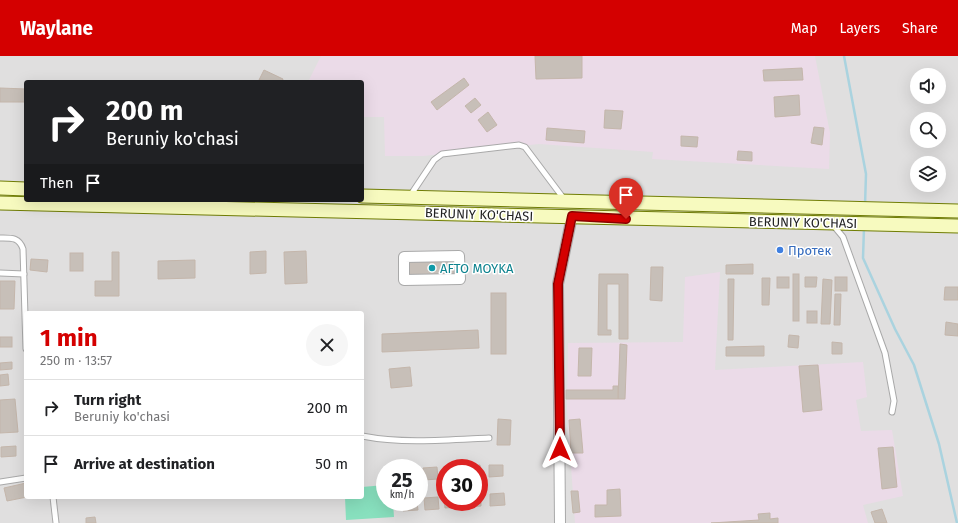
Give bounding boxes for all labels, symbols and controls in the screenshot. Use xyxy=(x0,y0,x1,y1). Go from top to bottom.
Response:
text: Waylane xyxy=(20,17,93,40)
text: Map xyxy=(791,20,817,37)
text: Layers xyxy=(839,20,880,37)
text: Share xyxy=(902,20,938,37)
map controls xyxy=(910,68,946,192)
button: sound xyxy=(910,68,946,104)
text: 200 m xyxy=(106,94,184,127)
icon: right xyxy=(40,96,92,148)
button: search xyxy=(910,112,946,148)
text: Beruniy ko'chasi xyxy=(106,128,239,150)
button: layers xyxy=(910,156,946,192)
icon: arrive xyxy=(82,172,104,194)
text: Then xyxy=(40,174,74,192)
pin xyxy=(609,178,643,219)
icon: arrive xyxy=(615,184,637,206)
street label: BERUNIY KO'CHASI xyxy=(425,205,533,224)
street label: BERUNIY KO'CHASI xyxy=(749,214,857,231)
place label: Протек xyxy=(788,243,831,258)
marker: Протек xyxy=(775,245,785,255)
place label: AFTO MOYKA xyxy=(440,261,514,276)
marker: AFTO MOYKA xyxy=(427,263,437,273)
text: 1 min xyxy=(40,324,98,352)
button: close xyxy=(306,324,348,366)
text: 250 m · 13:57 xyxy=(40,353,112,368)
text: Turn right xyxy=(74,391,141,409)
icon: right xyxy=(40,397,62,419)
text: 200 m xyxy=(307,399,348,417)
text: Beruniy ko'chasi xyxy=(74,409,170,424)
position arrow xyxy=(539,428,581,470)
icon: arrive xyxy=(40,453,62,475)
text: Arrive at destination xyxy=(74,455,215,473)
text: 50 m xyxy=(315,455,348,473)
speed limit sign: 30 xyxy=(436,459,488,511)
text: 25 xyxy=(391,468,413,492)
text: km/h xyxy=(390,489,414,501)

